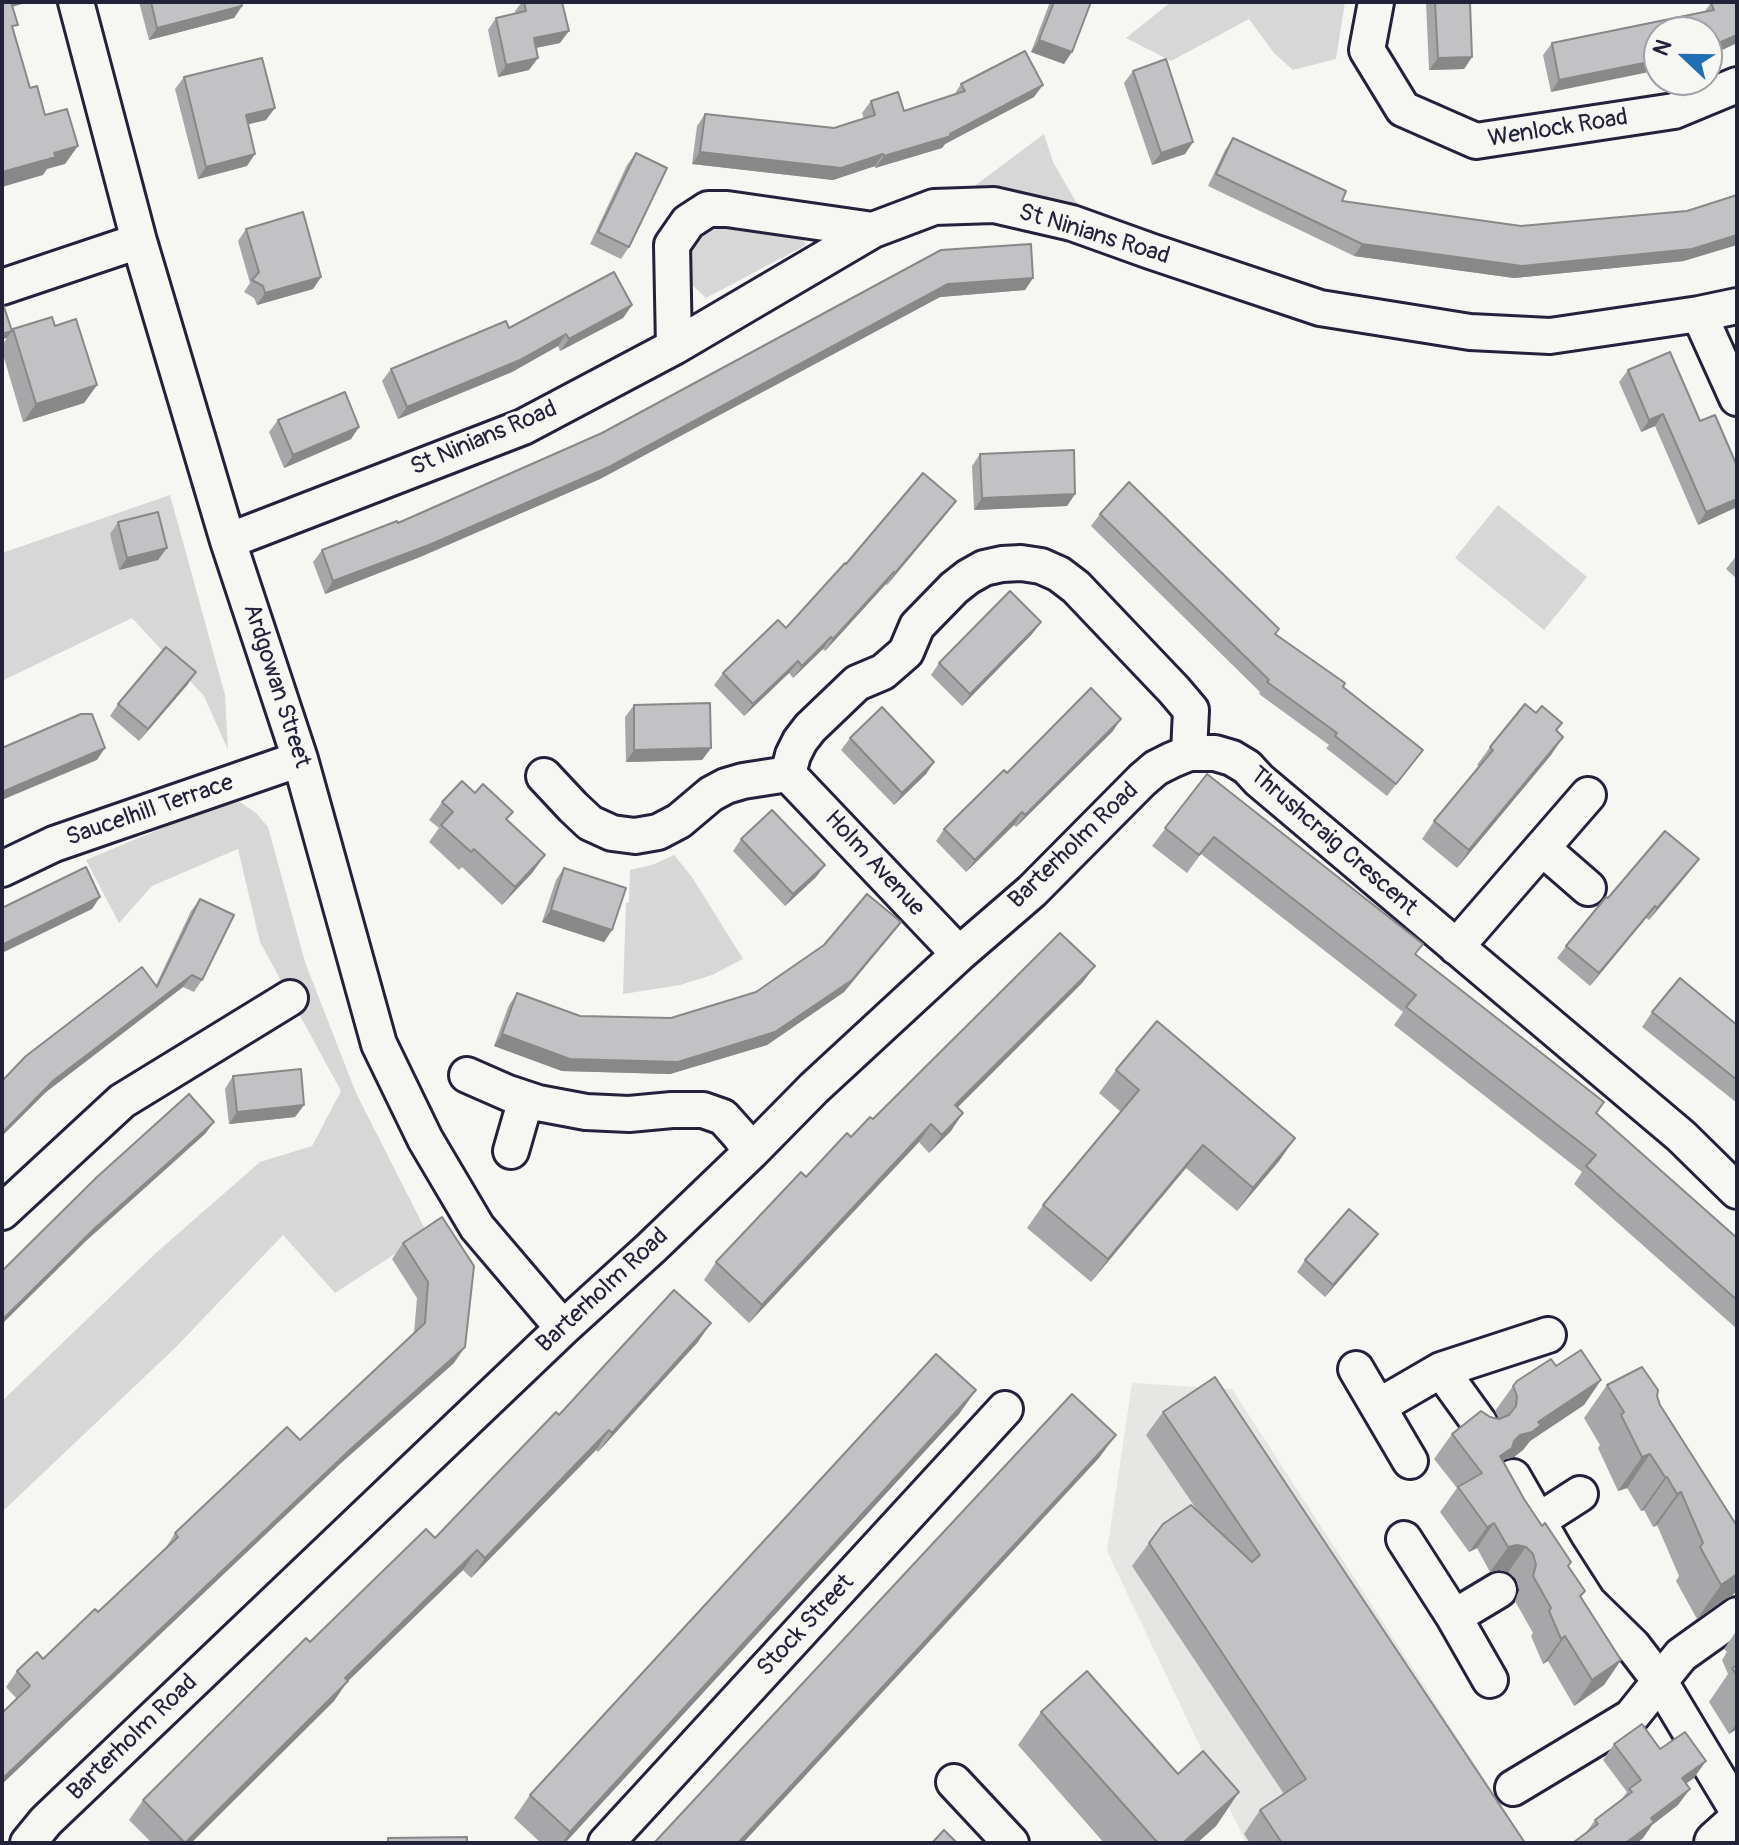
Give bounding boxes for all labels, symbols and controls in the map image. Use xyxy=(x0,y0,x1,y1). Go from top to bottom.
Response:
north arrow xyxy=(1643,16,1723,96)
text: N xyxy=(1647,36,1678,60)
street label: Wenlock Road xyxy=(1486,104,1630,154)
street label: St Ninians Road xyxy=(1015,198,1173,272)
street label: St Ninians Road xyxy=(406,395,562,483)
street label: Ardgowan Street xyxy=(236,600,316,772)
street label: Thrushcraig Crescent xyxy=(1243,761,1423,923)
street label: Saucelhill Terrace xyxy=(63,769,237,853)
street label: Barterholm Road xyxy=(1003,777,1145,915)
street label: Holm Avenue xyxy=(818,805,930,923)
street label: Barterholm Road xyxy=(531,1223,675,1359)
street label: Stock Street xyxy=(751,1569,861,1683)
street label: Barterholm Road xyxy=(62,1669,204,1807)

